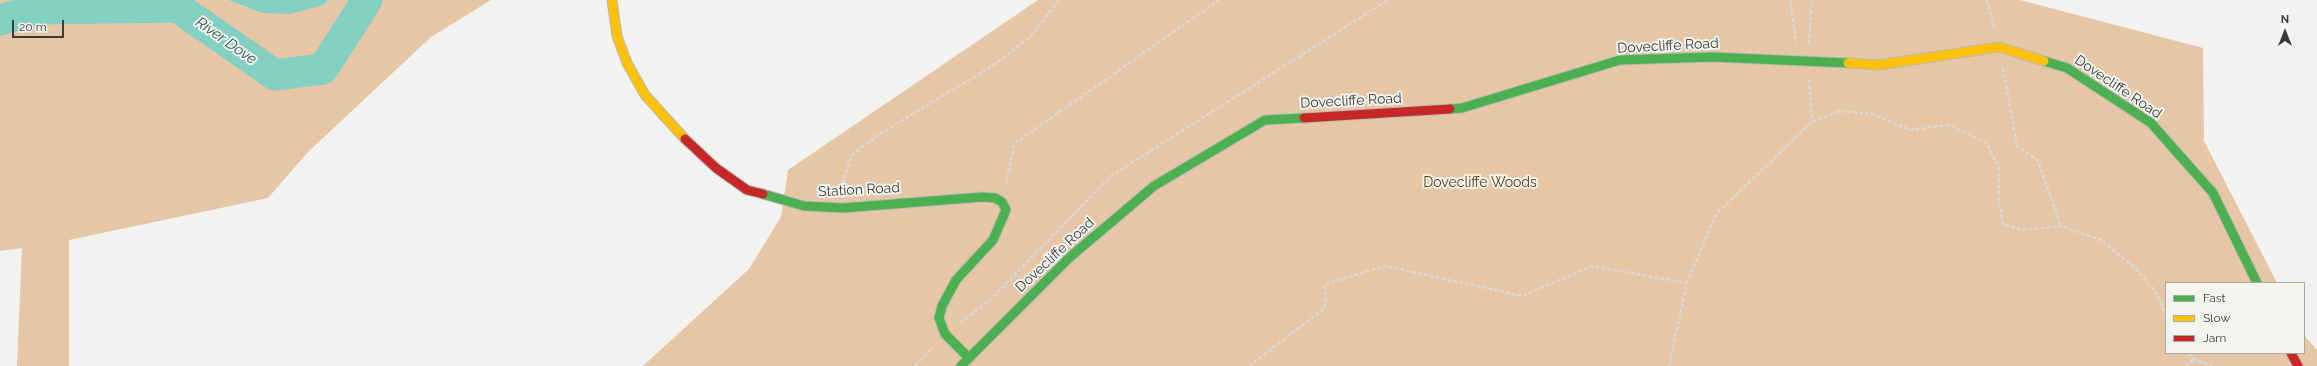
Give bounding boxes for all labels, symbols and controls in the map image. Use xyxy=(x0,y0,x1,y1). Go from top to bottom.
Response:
scale bar xyxy=(14,12,66,38)
north arrow xyxy=(2265,12,2305,52)
water label: River Dove xyxy=(192,13,260,69)
text: N xyxy=(2281,13,2289,26)
text: 20 m xyxy=(19,20,47,34)
street label: Dovecliffe Road xyxy=(1617,35,1719,57)
street label: Dovecliffe Road xyxy=(2071,52,2165,122)
street label: Dovecliffe Road xyxy=(1300,90,1402,112)
park label: Dovecliffe Woods xyxy=(1423,175,1537,191)
street label: Station Road xyxy=(818,179,900,201)
street label: Dovecliffe Road xyxy=(1012,214,1098,296)
legend xyxy=(2165,282,2305,354)
text: Fast xyxy=(2203,291,2226,305)
text: Slow xyxy=(2203,311,2230,325)
text: Jam xyxy=(2203,331,2226,345)

